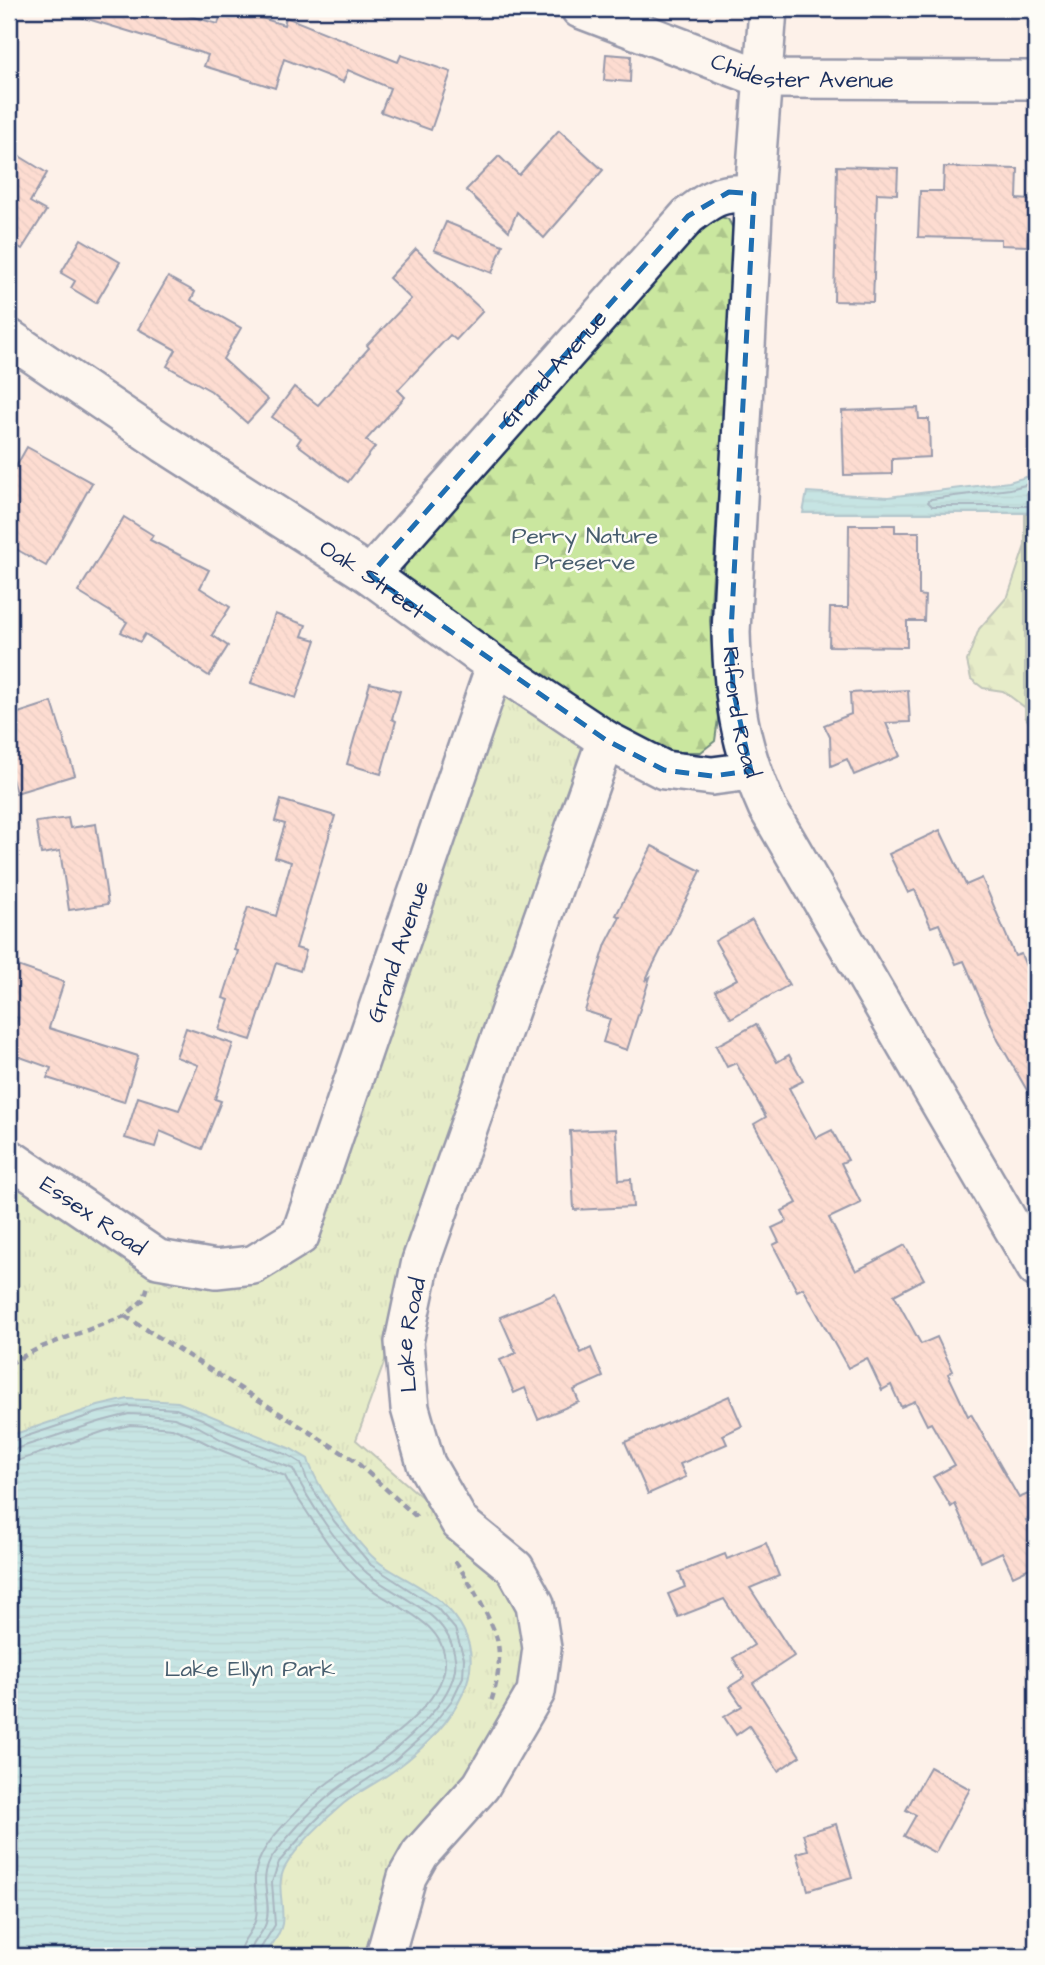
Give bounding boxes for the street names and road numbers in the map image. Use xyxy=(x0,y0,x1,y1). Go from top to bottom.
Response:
street label: Chidester Avenue xyxy=(706,45,894,96)
street label: Grand Avenue xyxy=(493,303,615,435)
street label: Oak Street xyxy=(313,532,432,627)
street label: Riford Road xyxy=(714,646,769,782)
street label: Grand Avenue xyxy=(359,877,437,1027)
street label: Essex Road xyxy=(33,1169,153,1264)
street label: Lake Road xyxy=(389,1274,434,1394)

